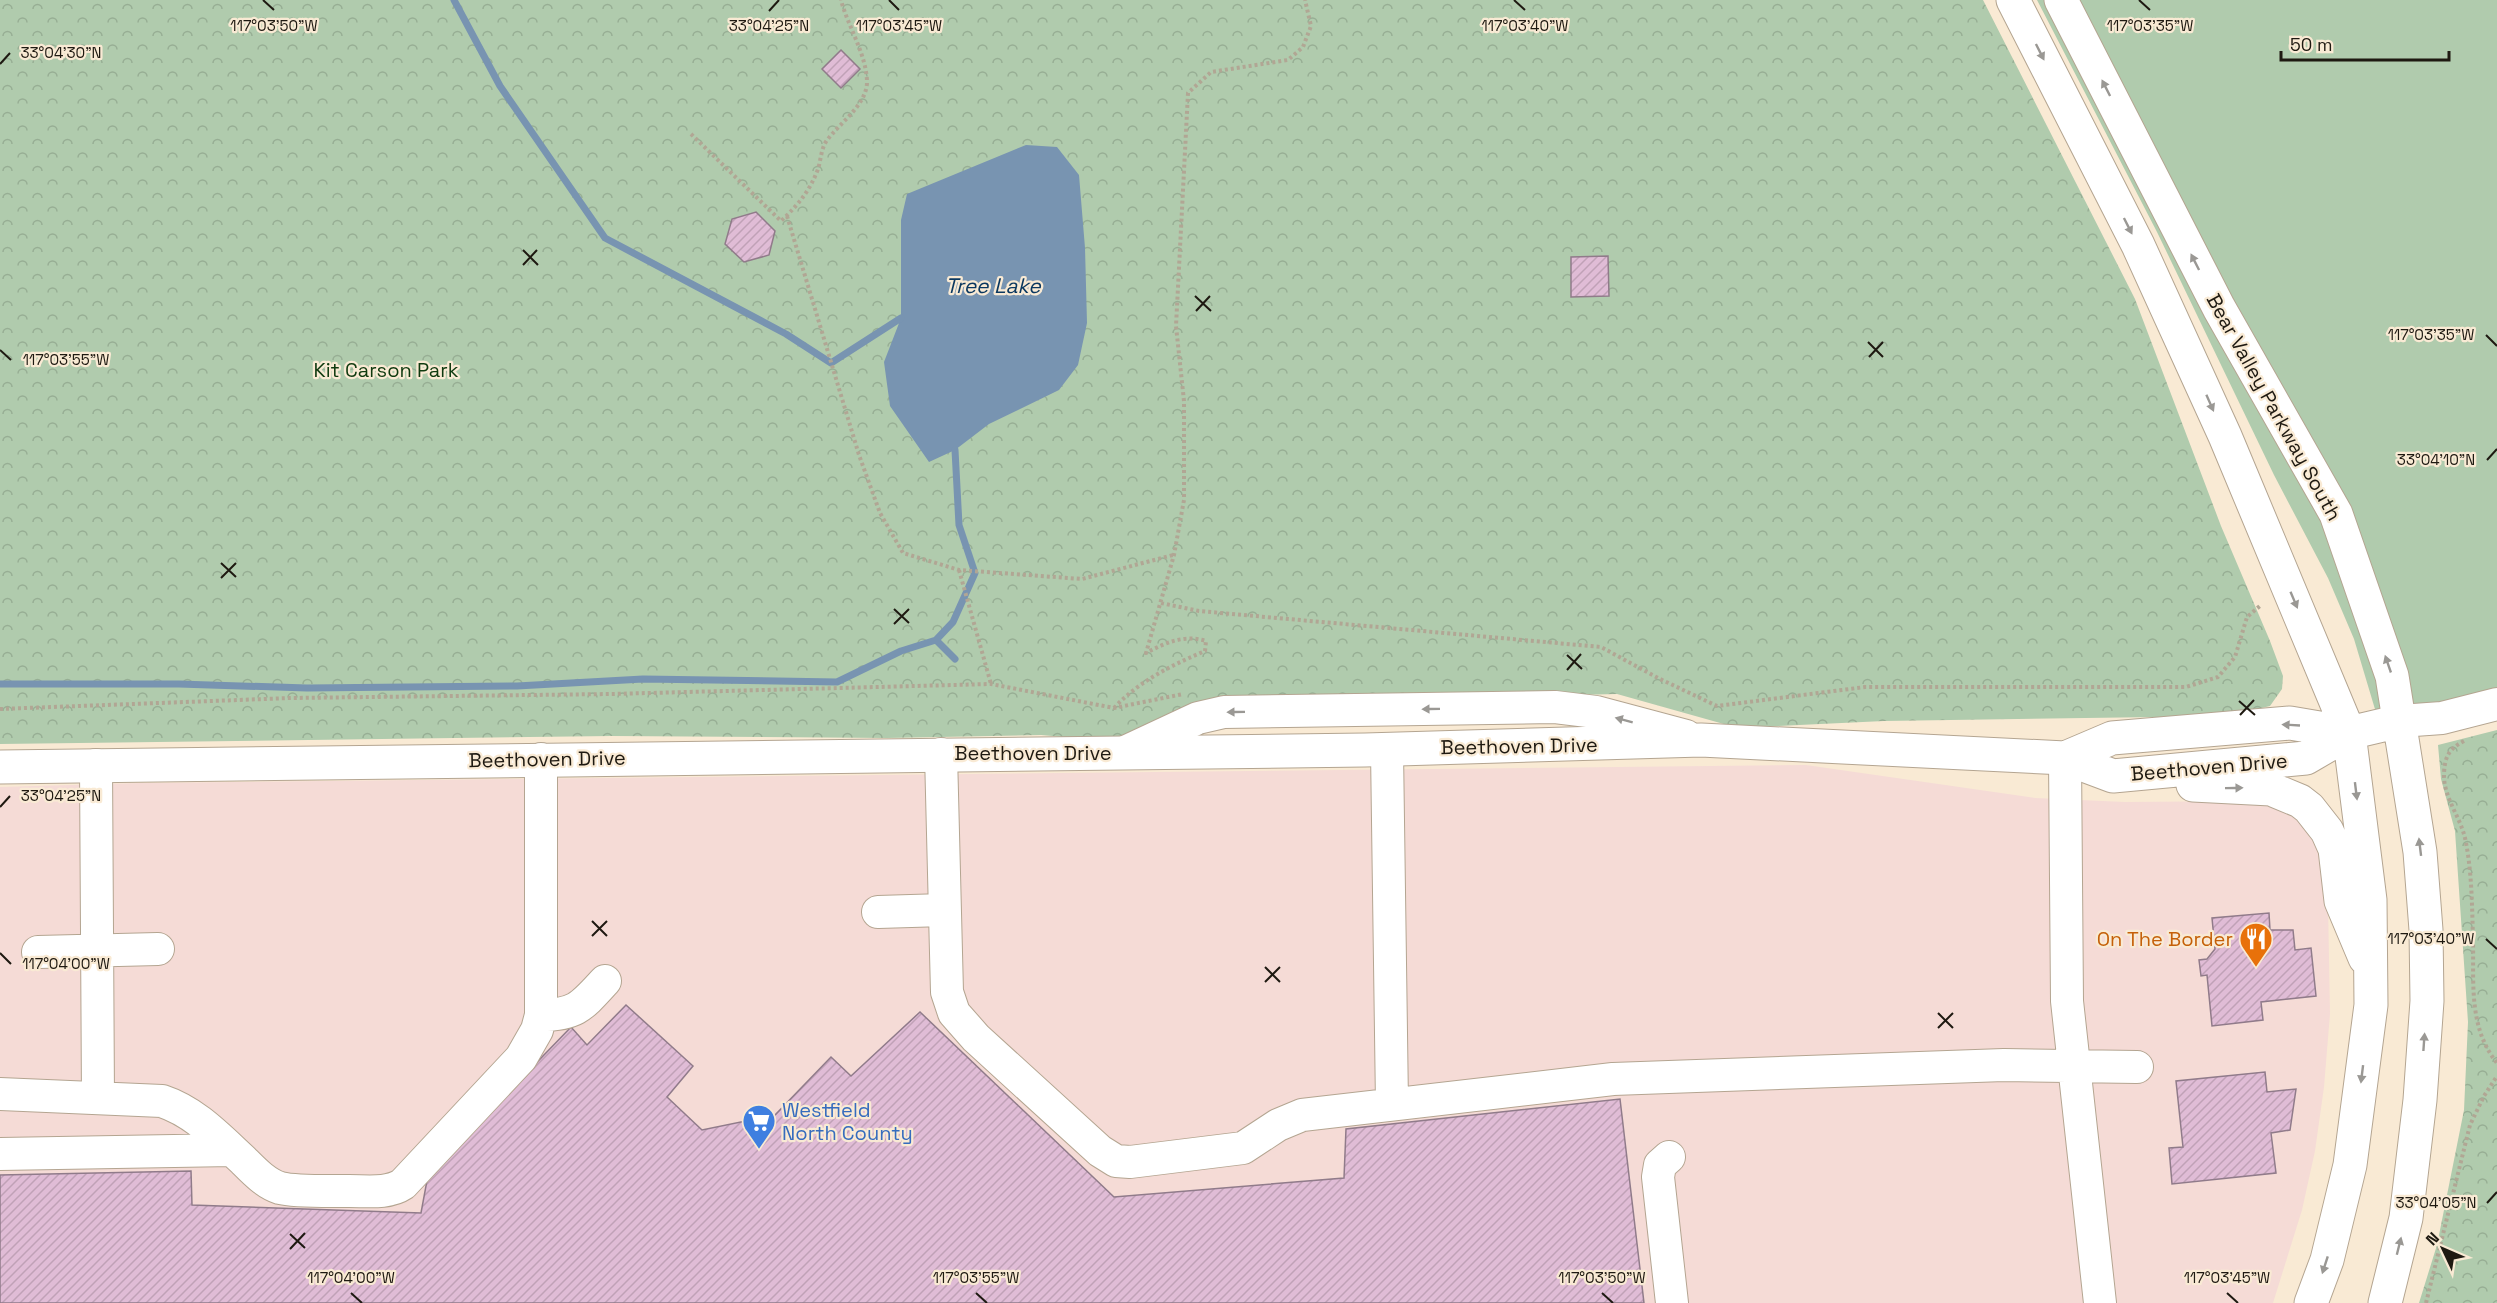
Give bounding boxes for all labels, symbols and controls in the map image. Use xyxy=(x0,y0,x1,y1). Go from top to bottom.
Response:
text: 117°03'50"W xyxy=(230,16,318,35)
text: 33°04'25"N xyxy=(729,16,809,35)
text: 117°03'45"W xyxy=(856,16,942,35)
text: 117°03'40"W xyxy=(1481,16,1569,35)
text: 117°03'35"W xyxy=(2107,16,2193,35)
scale bar xyxy=(2281,24,2449,62)
text: 50 m xyxy=(2290,33,2332,56)
text: 33°04'30"N xyxy=(20,43,102,62)
one-way arrow xyxy=(2034,43,2044,61)
one-way arrow xyxy=(2101,80,2111,97)
one-way arrow xyxy=(2123,218,2133,235)
one-way arrow xyxy=(2191,253,2200,270)
water label: Tree Lake xyxy=(945,272,1042,299)
street label: Bear Valley Parkway South xyxy=(2201,289,2347,525)
text: 117°03'35"W xyxy=(2388,325,2474,344)
text: 117°03'55"W xyxy=(23,350,109,369)
park label: Kit Carson Park xyxy=(313,357,459,383)
one-way arrow xyxy=(2205,394,2215,412)
text: 33°04'10"N xyxy=(2397,450,2475,469)
one-way arrow xyxy=(2289,592,2298,609)
one-way arrow xyxy=(2382,654,2392,672)
one-way arrow xyxy=(1421,704,1440,714)
one-way arrow xyxy=(1226,707,1245,717)
one-way arrow xyxy=(1615,715,1633,724)
one-way arrow xyxy=(2281,720,2300,729)
street label: Beethoven Drive xyxy=(1440,732,1598,760)
street label: Beethoven Drive xyxy=(954,740,1112,766)
street label: Beethoven Drive xyxy=(468,745,626,773)
street label: Beethoven Drive xyxy=(2129,747,2289,787)
one-way arrow xyxy=(2351,782,2361,801)
one-way arrow xyxy=(2225,783,2244,792)
text: 33°04'25"N xyxy=(21,786,101,805)
one-way arrow xyxy=(2415,838,2424,857)
restaurant icon: On The Border xyxy=(2238,921,2274,968)
place label: On The Border xyxy=(2097,926,2233,952)
text: 117°03'40"W xyxy=(2387,929,2475,948)
text: 117°04'00"W xyxy=(22,954,110,973)
one-way arrow xyxy=(2419,1032,2429,1051)
one-way arrow xyxy=(2357,1065,2367,1084)
place label: Westfield North County xyxy=(782,1097,913,1146)
supermarket icon: Westfield North County xyxy=(741,1103,777,1150)
text: 33°04'05"N xyxy=(2396,1193,2477,1212)
north arrow xyxy=(2413,1219,2473,1279)
text: N xyxy=(2421,1228,2444,1250)
one-way arrow xyxy=(2395,1237,2405,1255)
one-way arrow xyxy=(2319,1256,2329,1274)
text: 117°04'00"W xyxy=(307,1268,395,1287)
text: 117°03'55"W xyxy=(933,1268,1019,1287)
text: 117°03'50"W xyxy=(1558,1268,1646,1287)
text: 117°03'45"W xyxy=(2184,1268,2270,1287)

